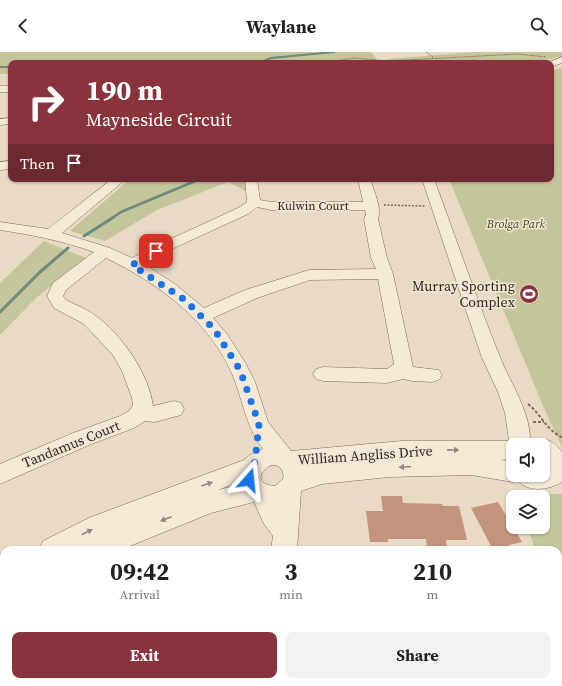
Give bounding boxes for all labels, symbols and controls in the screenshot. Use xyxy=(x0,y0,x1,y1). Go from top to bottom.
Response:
text: Waylane xyxy=(246,14,316,39)
icon: back xyxy=(12,15,34,37)
icon: search xyxy=(528,15,550,37)
text: 190 m xyxy=(86,71,163,109)
icon: right xyxy=(20,76,72,128)
text: Mayneside Circuit xyxy=(86,107,232,132)
icon: arrive xyxy=(63,152,85,174)
text: Then xyxy=(20,153,55,174)
street label: Kulwin Court xyxy=(277,198,349,214)
park label: Brolga Park xyxy=(486,216,546,232)
pin xyxy=(139,234,173,268)
icon: arrive xyxy=(145,240,167,262)
place label: Murray Sporting Complex xyxy=(412,276,516,312)
sports icon: Murray Sporting Complex xyxy=(518,283,540,305)
street label: Tandamus Court xyxy=(19,415,123,473)
map controls xyxy=(506,438,550,534)
button: sound xyxy=(506,438,550,482)
street label: William Angliss Drive xyxy=(297,440,433,470)
one-way arrow xyxy=(447,447,459,454)
position arrow xyxy=(228,459,270,501)
one-way arrow xyxy=(399,463,411,470)
one-way arrow xyxy=(202,480,214,486)
button: layers xyxy=(506,490,550,534)
one-way arrow xyxy=(159,517,171,523)
one-way arrow xyxy=(81,529,92,535)
text: 09:42 xyxy=(110,555,169,588)
text: 3 xyxy=(285,555,298,588)
text: 210 xyxy=(413,555,452,588)
text: Arrival xyxy=(120,586,160,603)
text: min xyxy=(279,586,303,603)
text: m xyxy=(427,586,438,603)
button: Exit xyxy=(12,632,277,678)
button: Share xyxy=(285,632,550,678)

